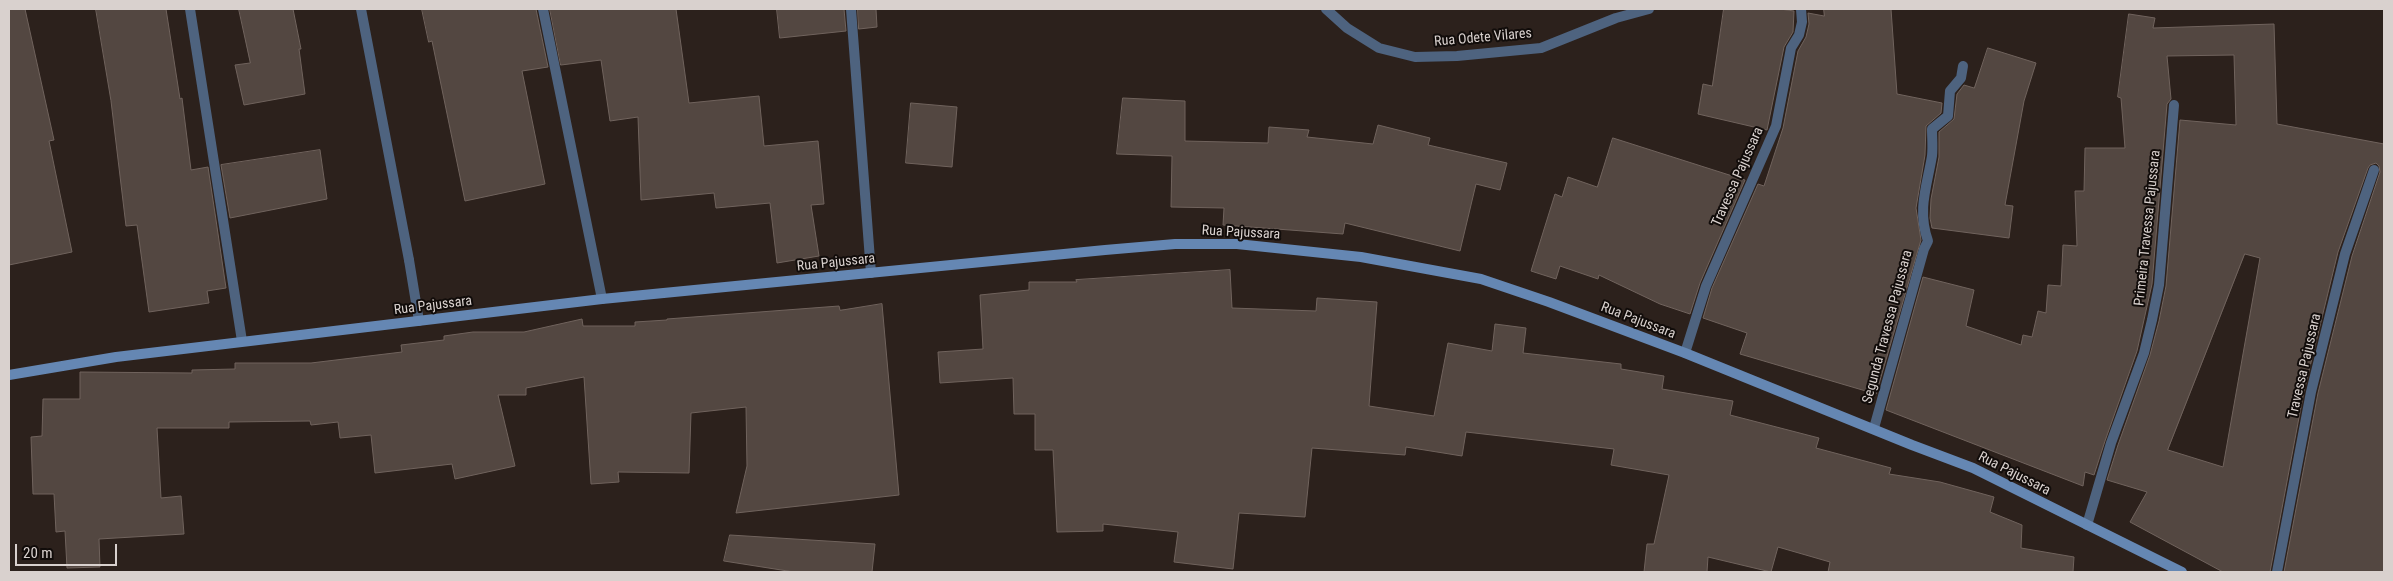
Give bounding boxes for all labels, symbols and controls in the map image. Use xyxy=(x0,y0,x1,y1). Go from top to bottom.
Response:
street label: Rua Odete Vilares xyxy=(1433,25,1533,51)
street label: Travessa Pajussara xyxy=(1709,125,1767,229)
street label: Primeira Travessa Pajussara xyxy=(2131,149,2165,307)
street label: Rua Pajussara xyxy=(1201,223,1281,243)
street label: Segunda Travessa Pajussara xyxy=(1859,248,1917,406)
street label: Rua Pajussara xyxy=(796,251,876,275)
street label: Rua Pajussara xyxy=(393,293,473,319)
street label: Rua Pajussara xyxy=(1598,299,1678,343)
street label: Travessa Pajussara xyxy=(2285,312,2325,420)
street label: Rua Pajussara xyxy=(1975,449,2053,499)
scale bar xyxy=(18,534,120,566)
text: 20 m xyxy=(23,544,53,562)

